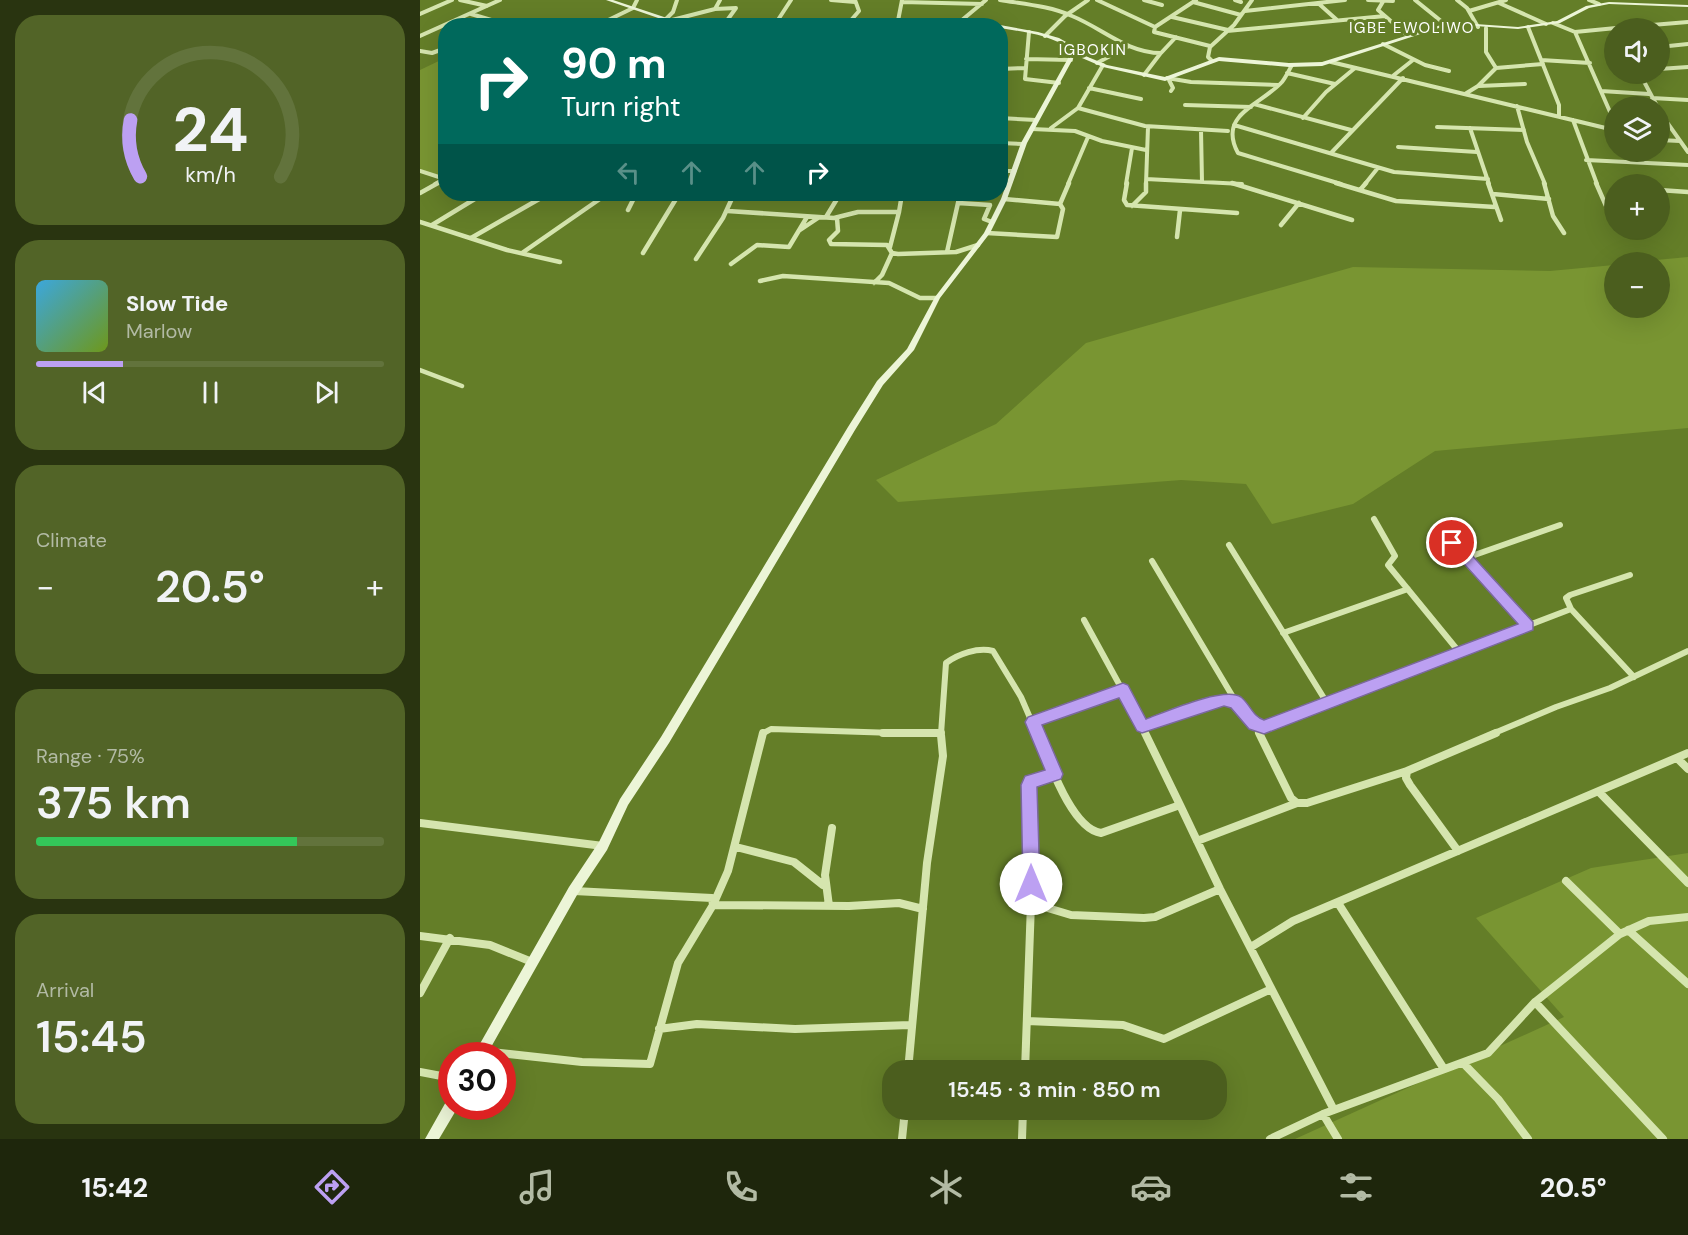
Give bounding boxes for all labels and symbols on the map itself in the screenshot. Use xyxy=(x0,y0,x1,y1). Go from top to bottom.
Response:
district label: IGBE EWOLIWO xyxy=(1349,18,1475,38)
district label: IGBOKIN xyxy=(1059,40,1127,60)
pin xyxy=(1426,517,1477,568)
position arrow xyxy=(999,852,1063,916)
speed limit sign: 30 xyxy=(438,1042,516,1120)

